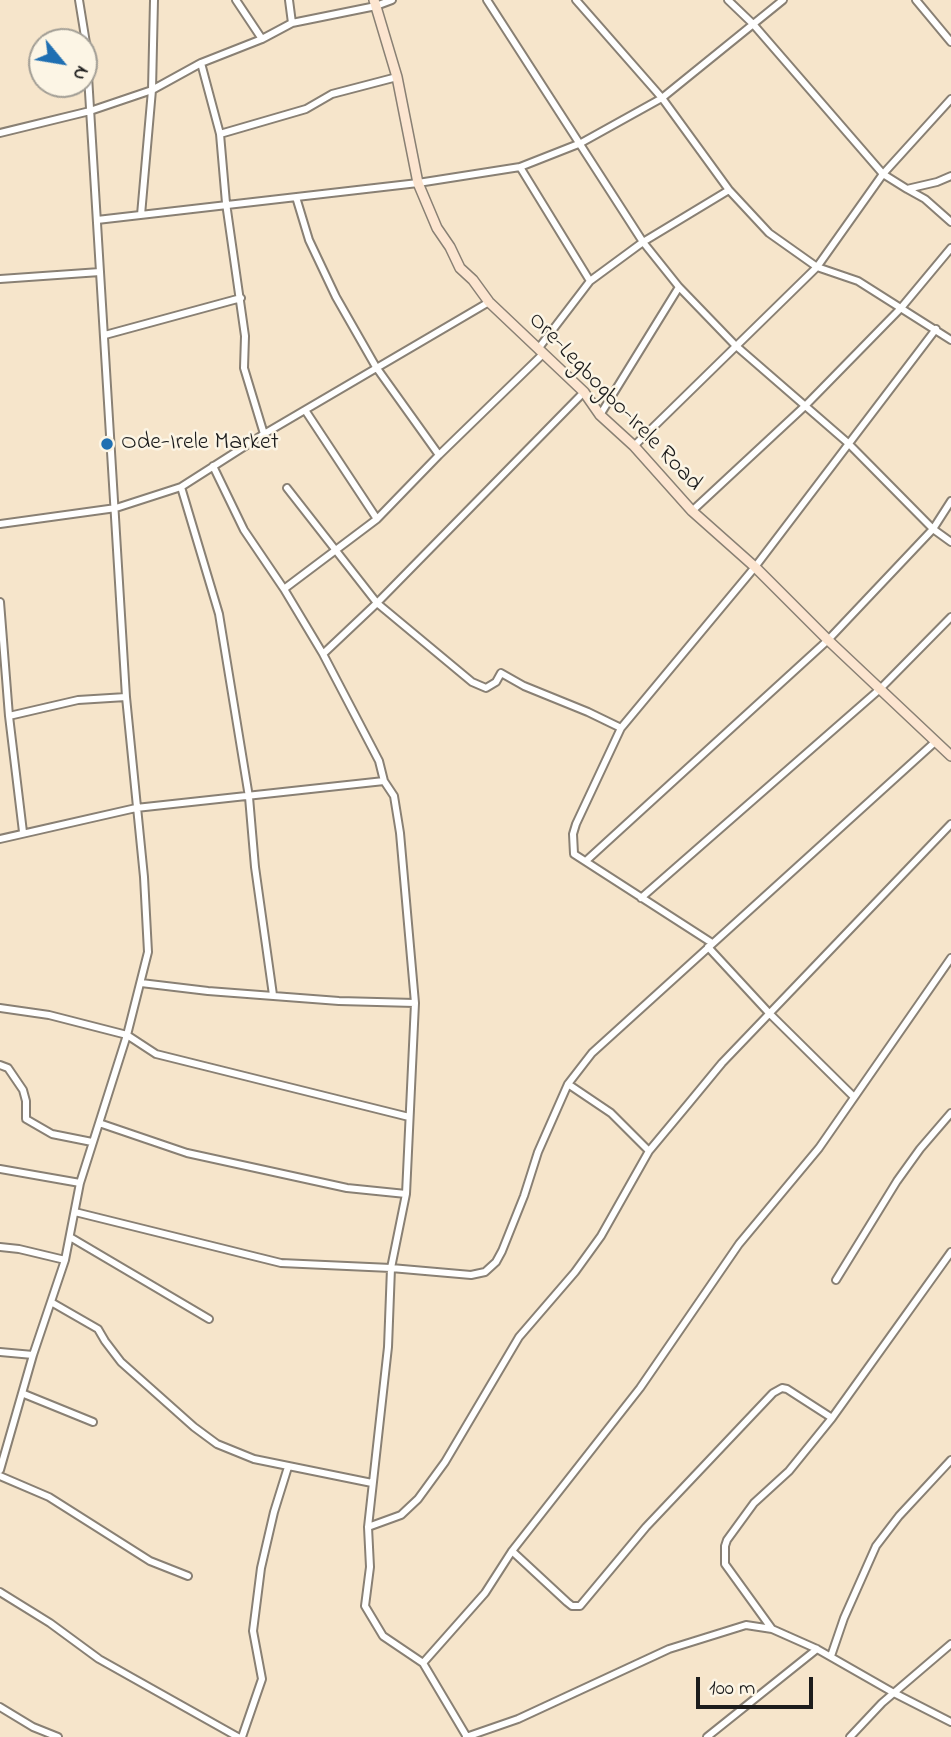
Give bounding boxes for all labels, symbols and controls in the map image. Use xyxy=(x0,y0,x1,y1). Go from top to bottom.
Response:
north arrow xyxy=(28,28,98,98)
text: N xyxy=(65,60,95,85)
street label: Ore-Legbogbo-Irele Road xyxy=(521,307,707,499)
place label: Ode-Irele Market xyxy=(121,430,279,458)
marker: Ode-Irele Market xyxy=(99,436,115,452)
scale bar xyxy=(699,1664,816,1708)
text: 100 m xyxy=(709,1674,755,1704)

